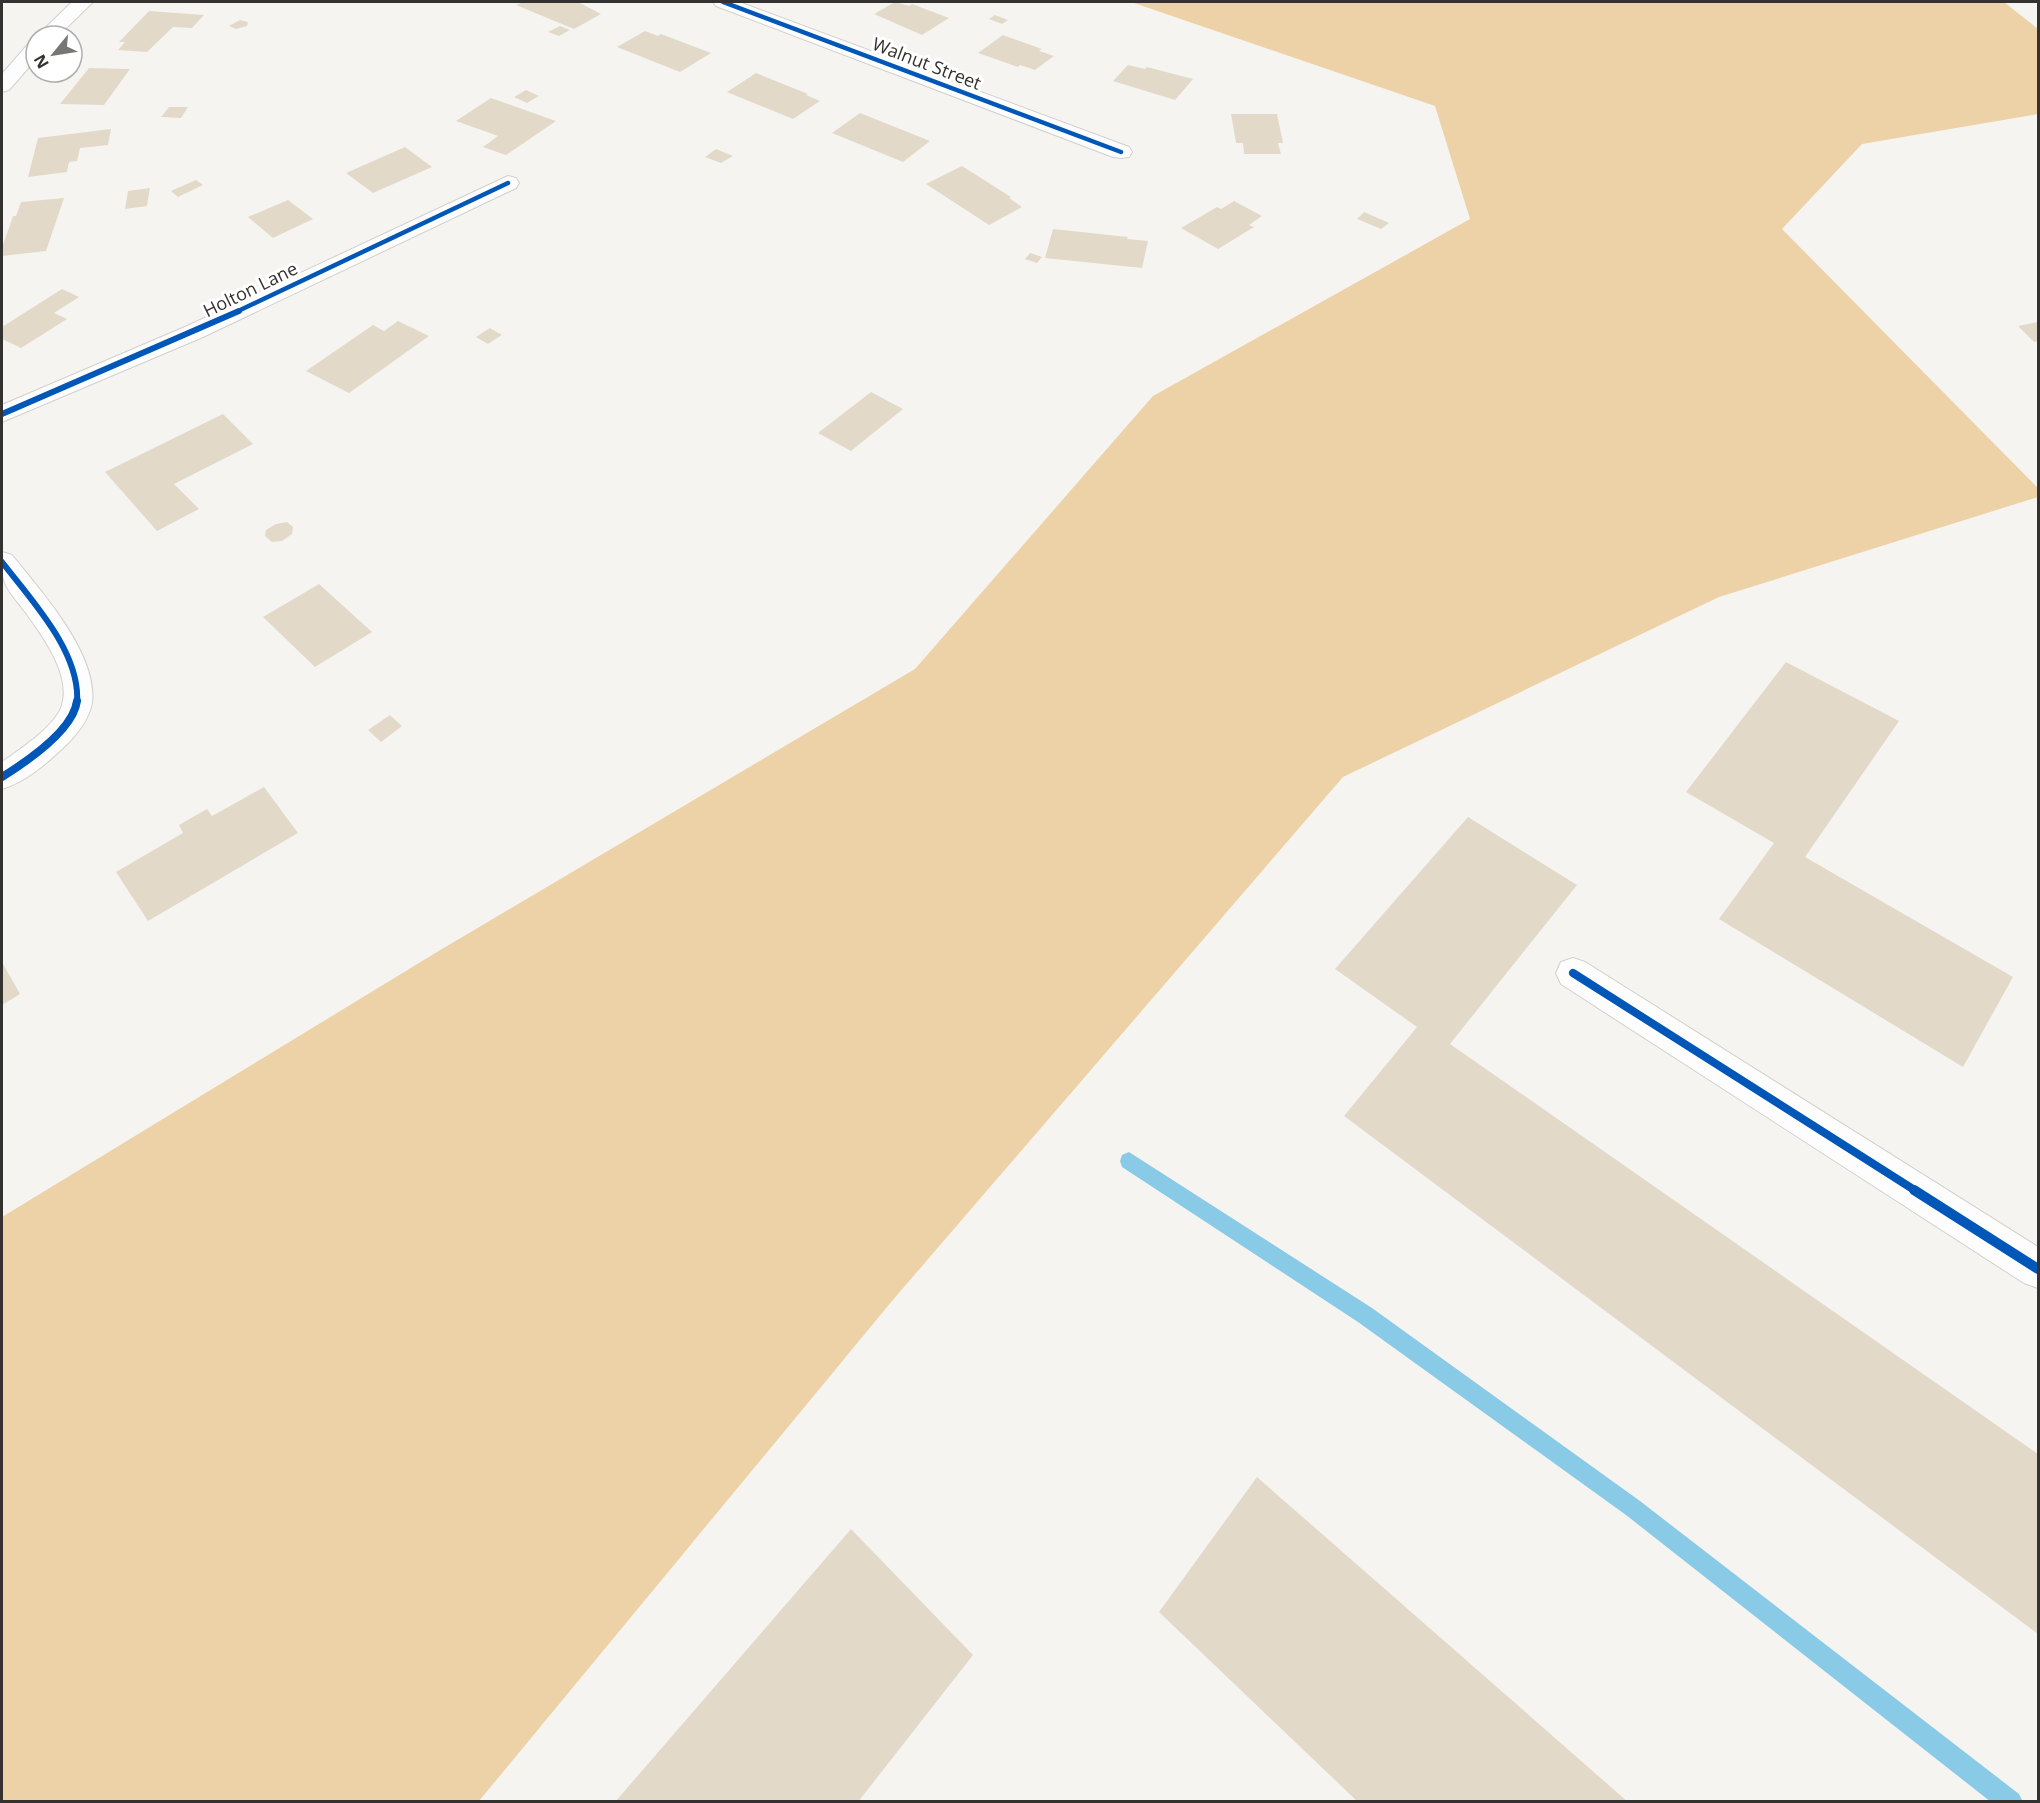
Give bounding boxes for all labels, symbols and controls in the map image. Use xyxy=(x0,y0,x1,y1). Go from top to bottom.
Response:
north arrow xyxy=(24,24,84,84)
street label: Walnut Street xyxy=(869,31,985,95)
text: N xyxy=(28,50,54,73)
street label: Holton Lane xyxy=(199,256,301,322)

